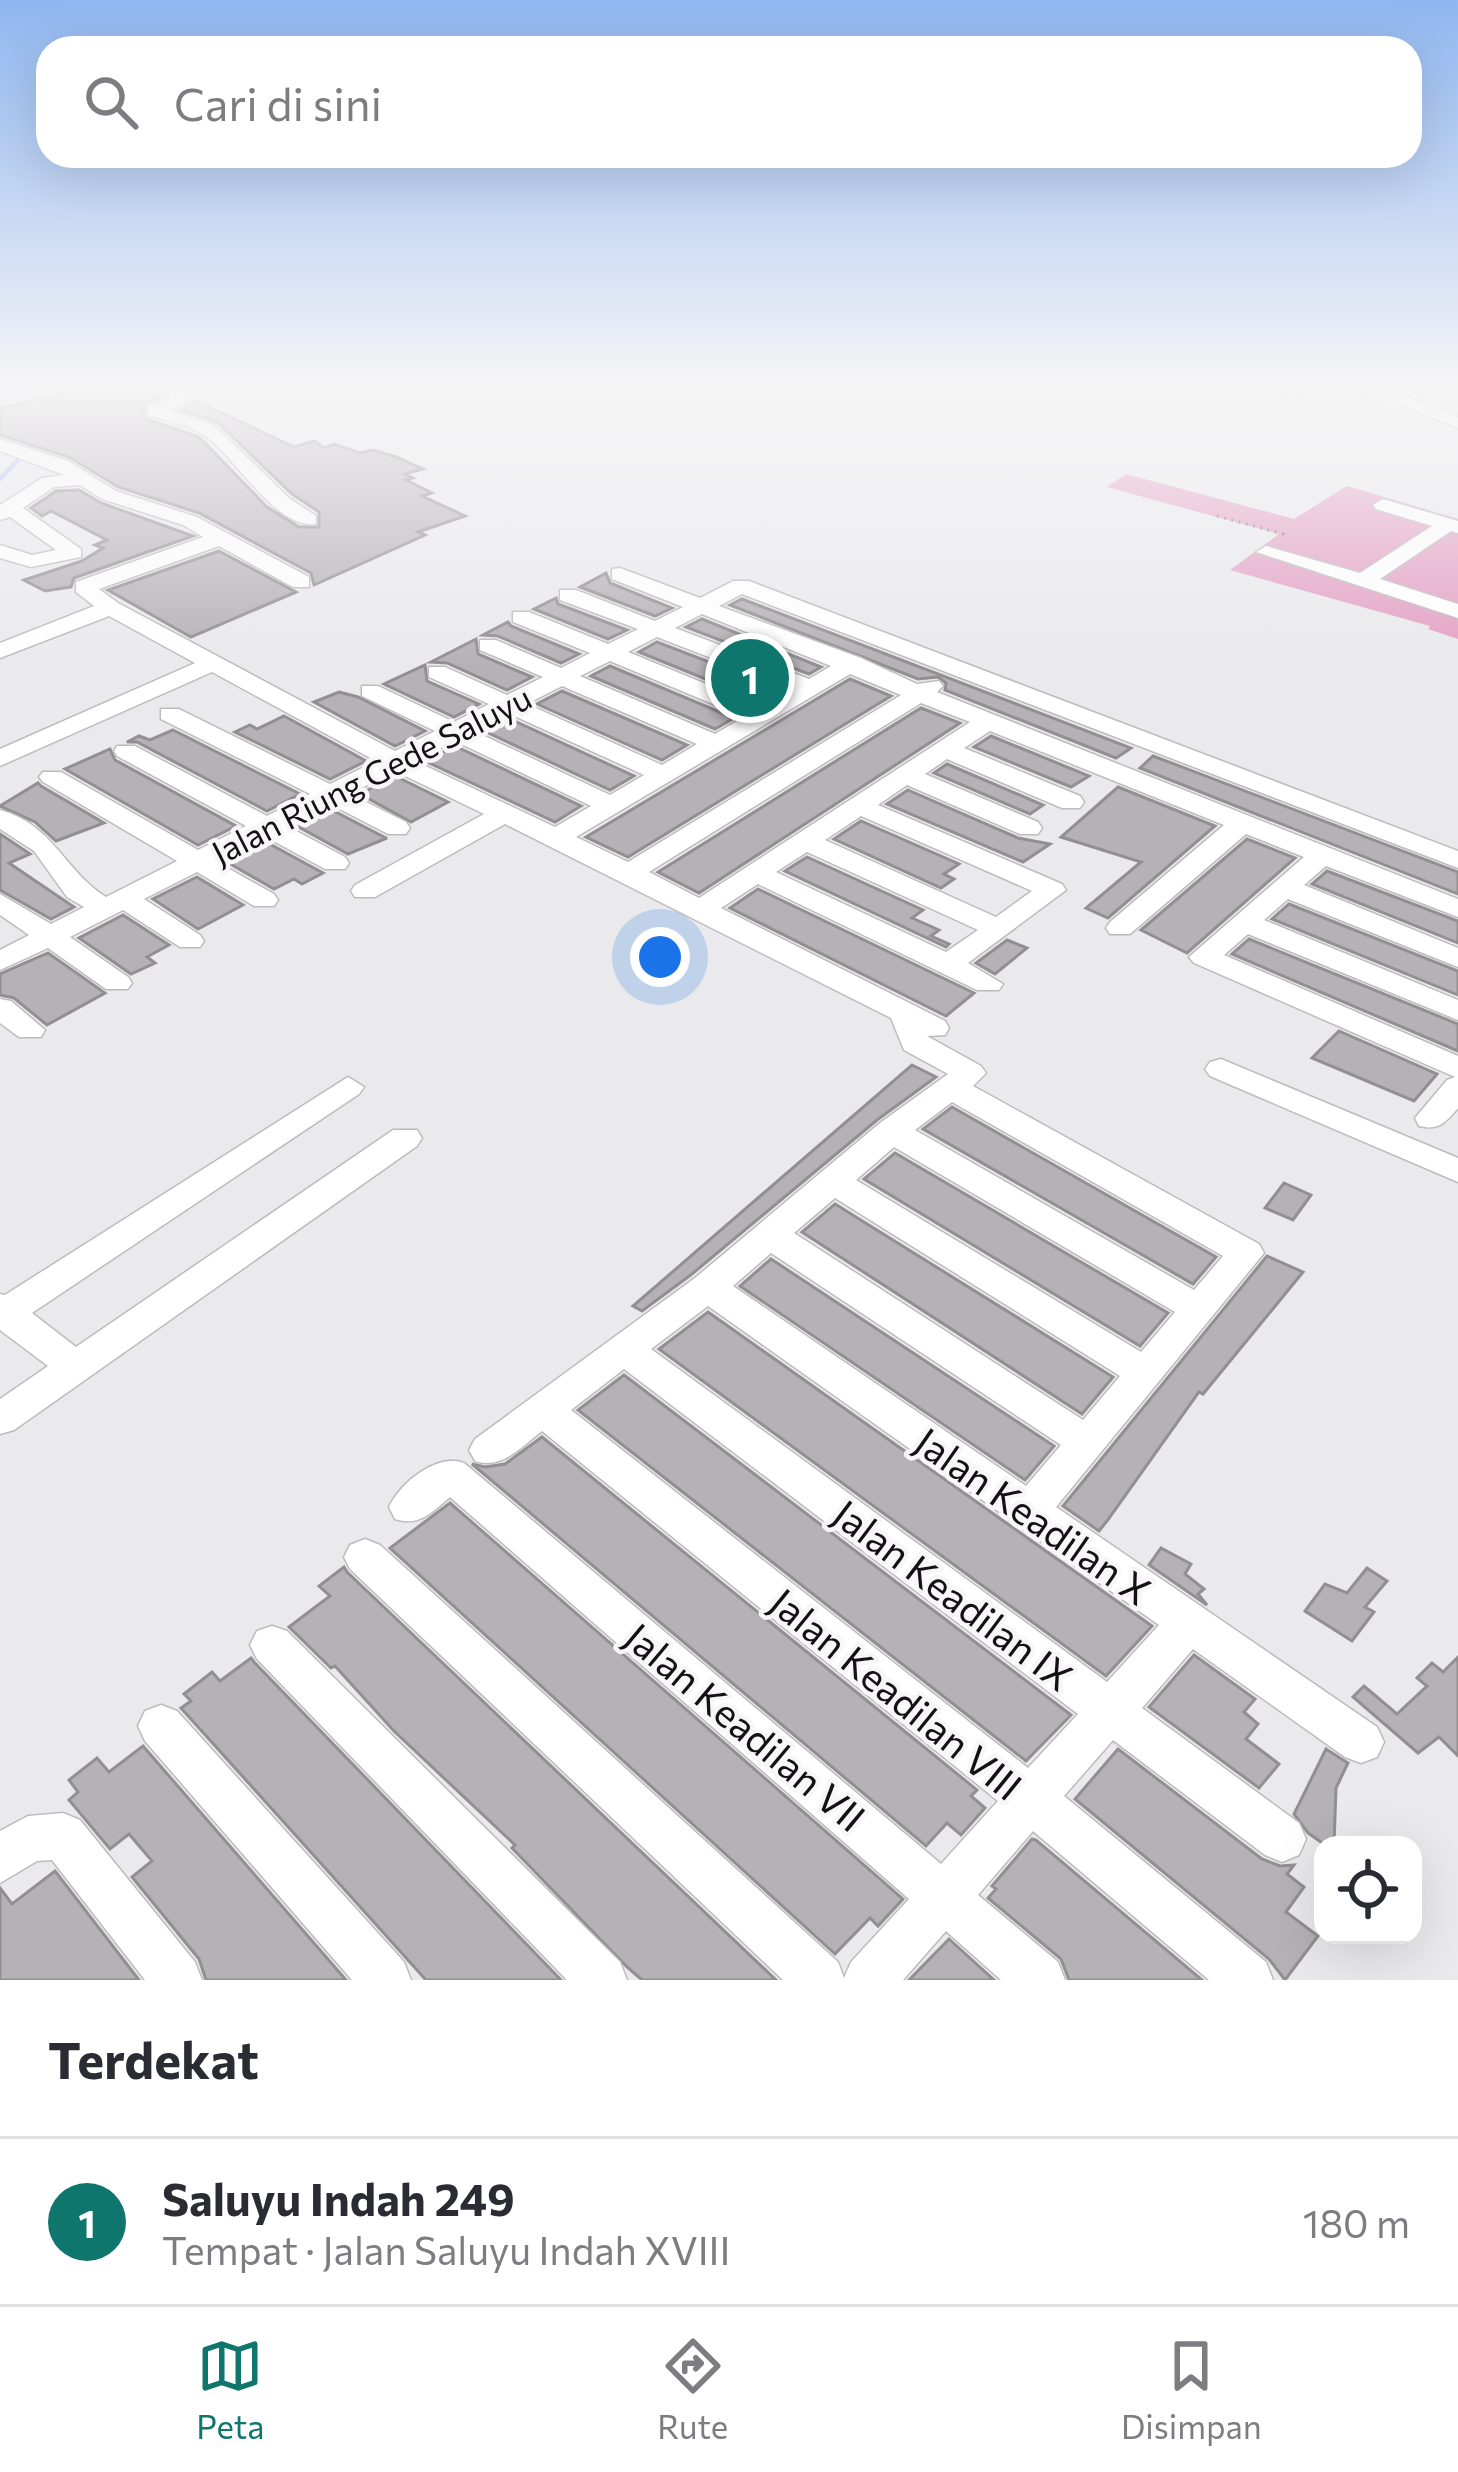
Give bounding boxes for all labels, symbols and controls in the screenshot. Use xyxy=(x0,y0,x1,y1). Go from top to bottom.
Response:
search box xyxy=(36,36,1422,168)
icon: search xyxy=(78,69,144,135)
text: Cari di sini xyxy=(174,75,382,130)
pin: 1 xyxy=(711,633,789,723)
street label: Jalan Riung Gede Saluyu xyxy=(204,676,538,872)
your location xyxy=(630,927,690,987)
street label: Jalan Keadilan X xyxy=(907,1416,1161,1614)
street label: Jalan Keadilan IX xyxy=(825,1488,1083,1700)
street label: Jalan Keadilan VIII xyxy=(762,1577,1032,1809)
street label: Jalan Keadilan VII xyxy=(616,1612,876,1840)
map controls xyxy=(1314,1836,1422,1944)
button: locate xyxy=(1314,1836,1422,1944)
text: Terdekat xyxy=(48,2027,259,2090)
text: Saluyu Indah 249 xyxy=(162,2170,515,2225)
text: 1 xyxy=(78,2198,96,2246)
text: 180 m xyxy=(1303,2198,1410,2246)
text: Tempat · Jalan Saluyu Indah XVIII xyxy=(162,2225,730,2273)
tab: Peta xyxy=(196,2333,264,2446)
tab: Rute xyxy=(657,2333,728,2446)
tab: Disimpan xyxy=(1121,2333,1262,2446)

